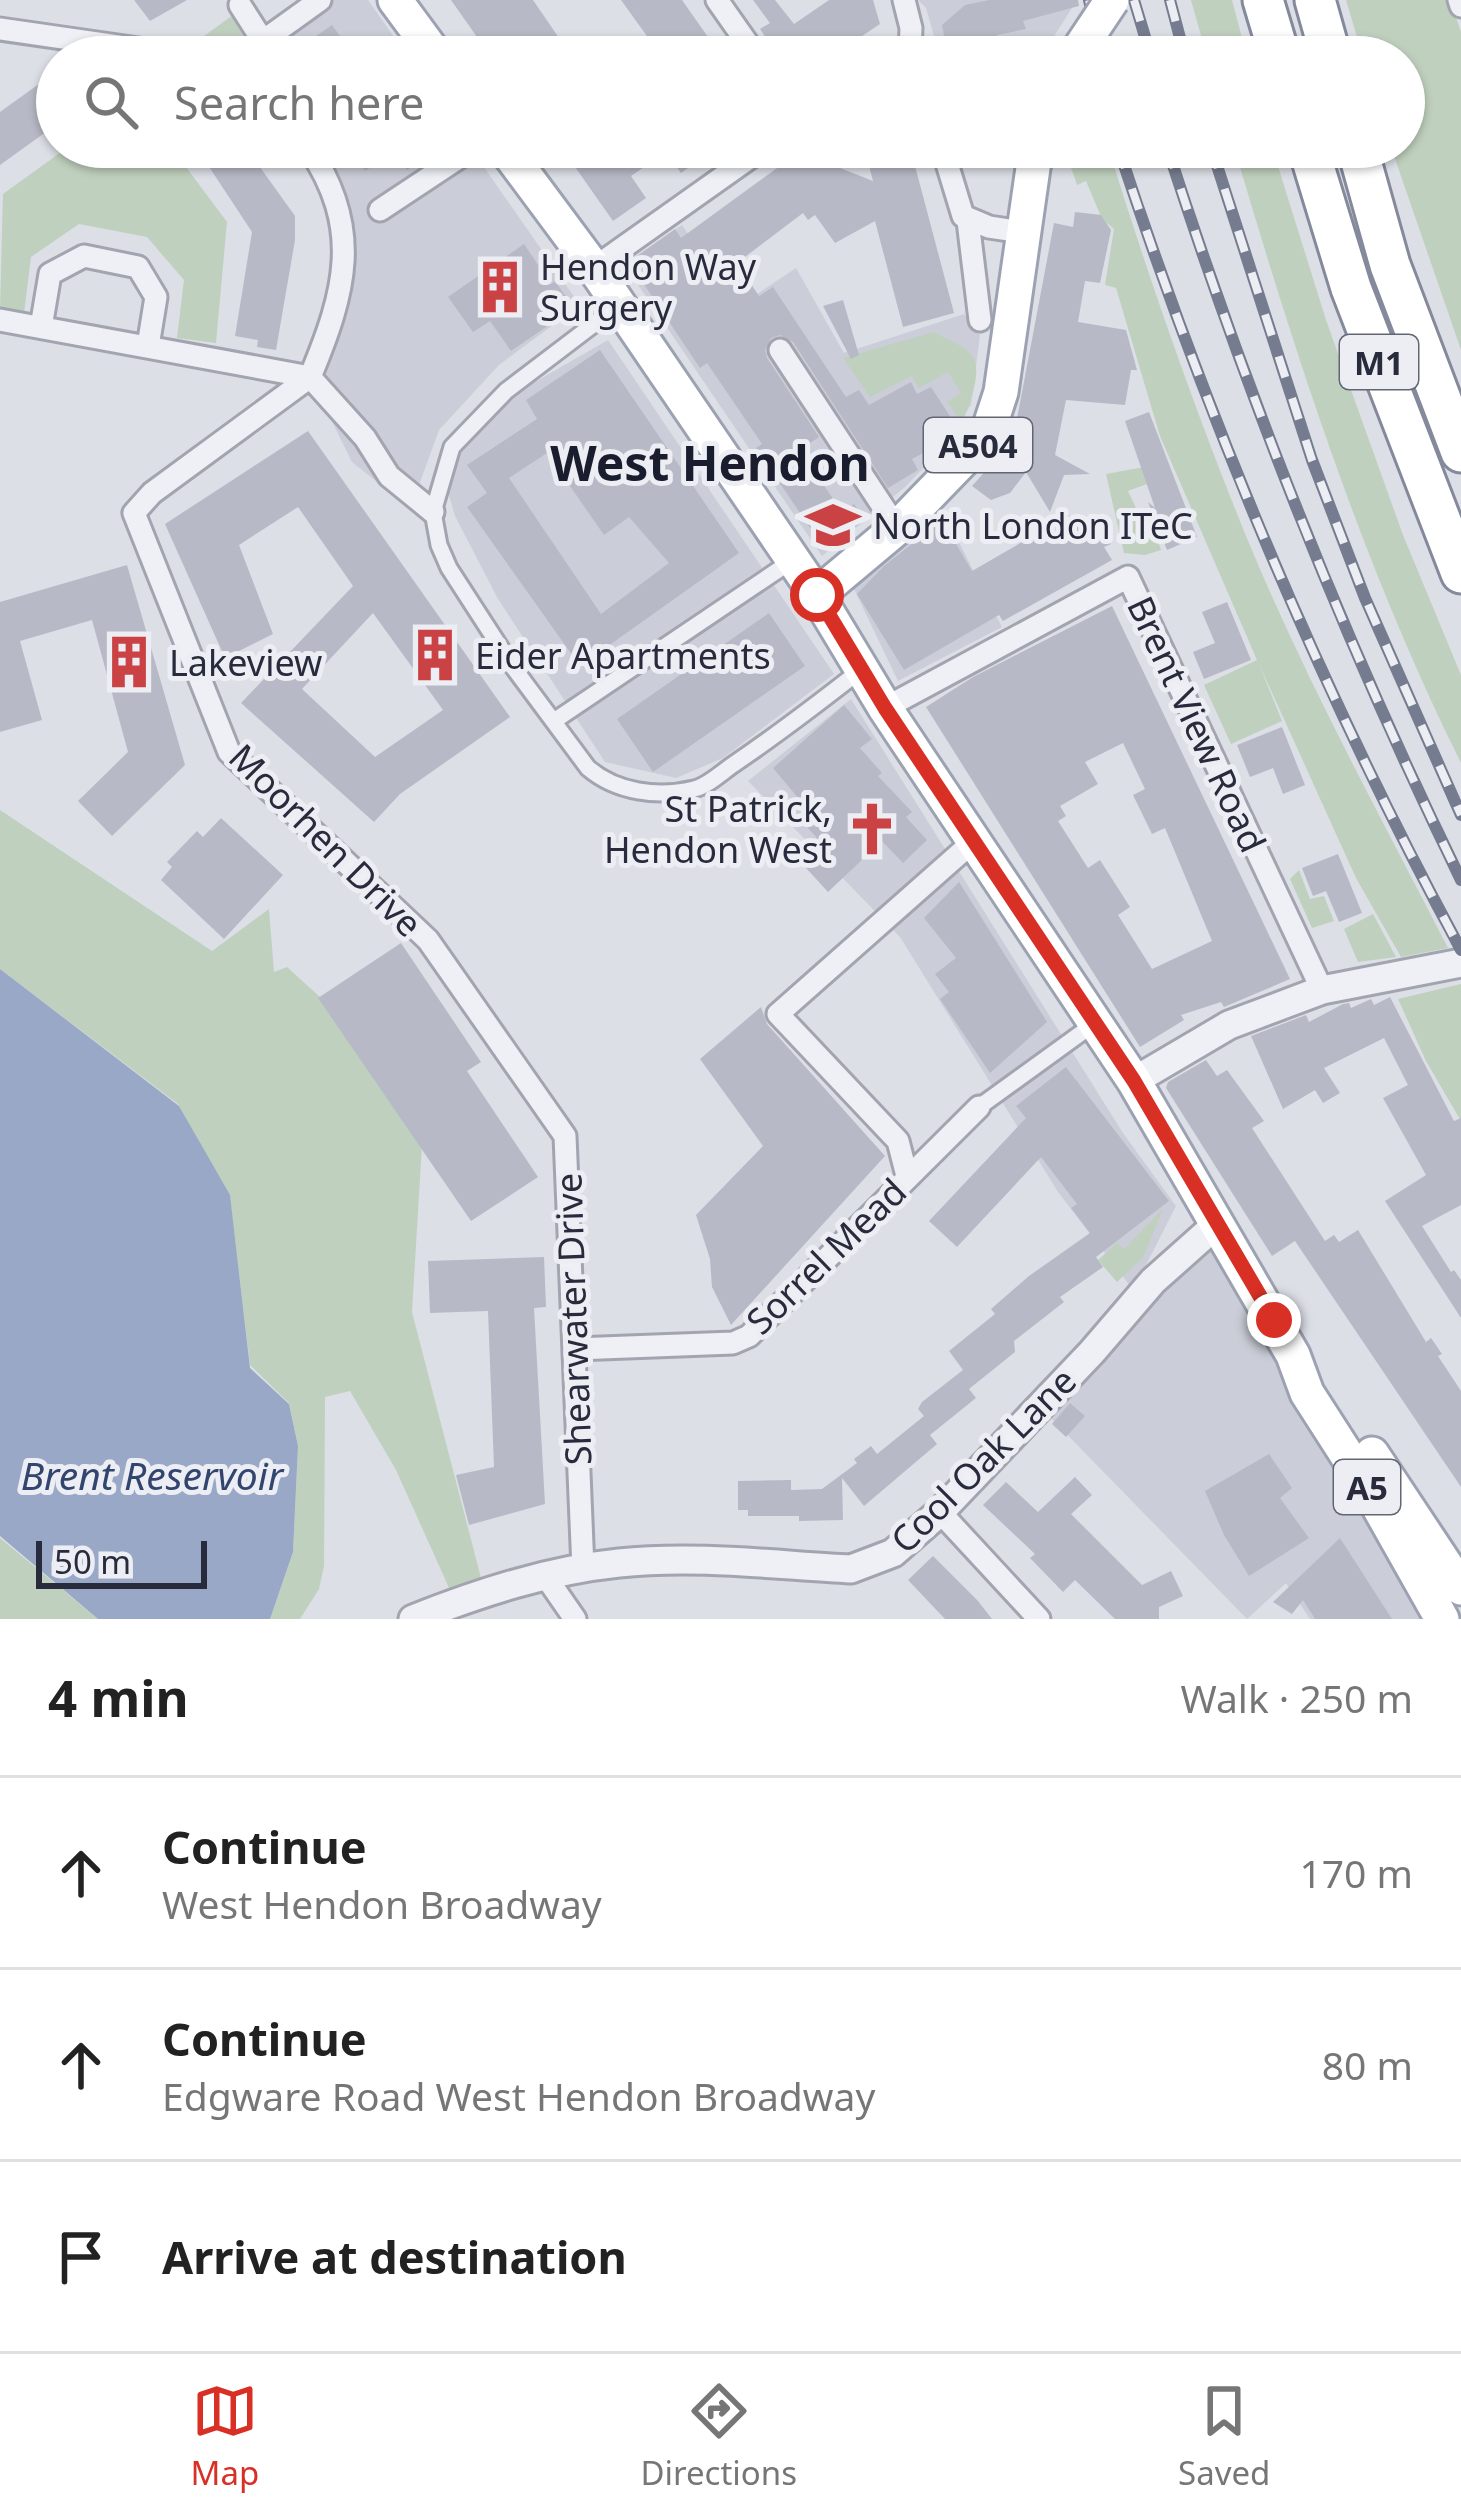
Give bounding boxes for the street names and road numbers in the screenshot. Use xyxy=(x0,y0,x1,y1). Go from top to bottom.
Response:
road number: M1 xyxy=(1340,335,1418,389)
road number: A504 xyxy=(924,418,1032,472)
street label: Brent View Road xyxy=(1116,588,1278,860)
street label: Moorhen Drive xyxy=(219,733,433,947)
street label: Sorrel Mead xyxy=(735,1167,917,1345)
street label: Shearwater Drive xyxy=(543,1172,603,1466)
street label: Cool Oak Lane xyxy=(880,1357,1086,1563)
road number: A5 xyxy=(1334,1460,1400,1514)

